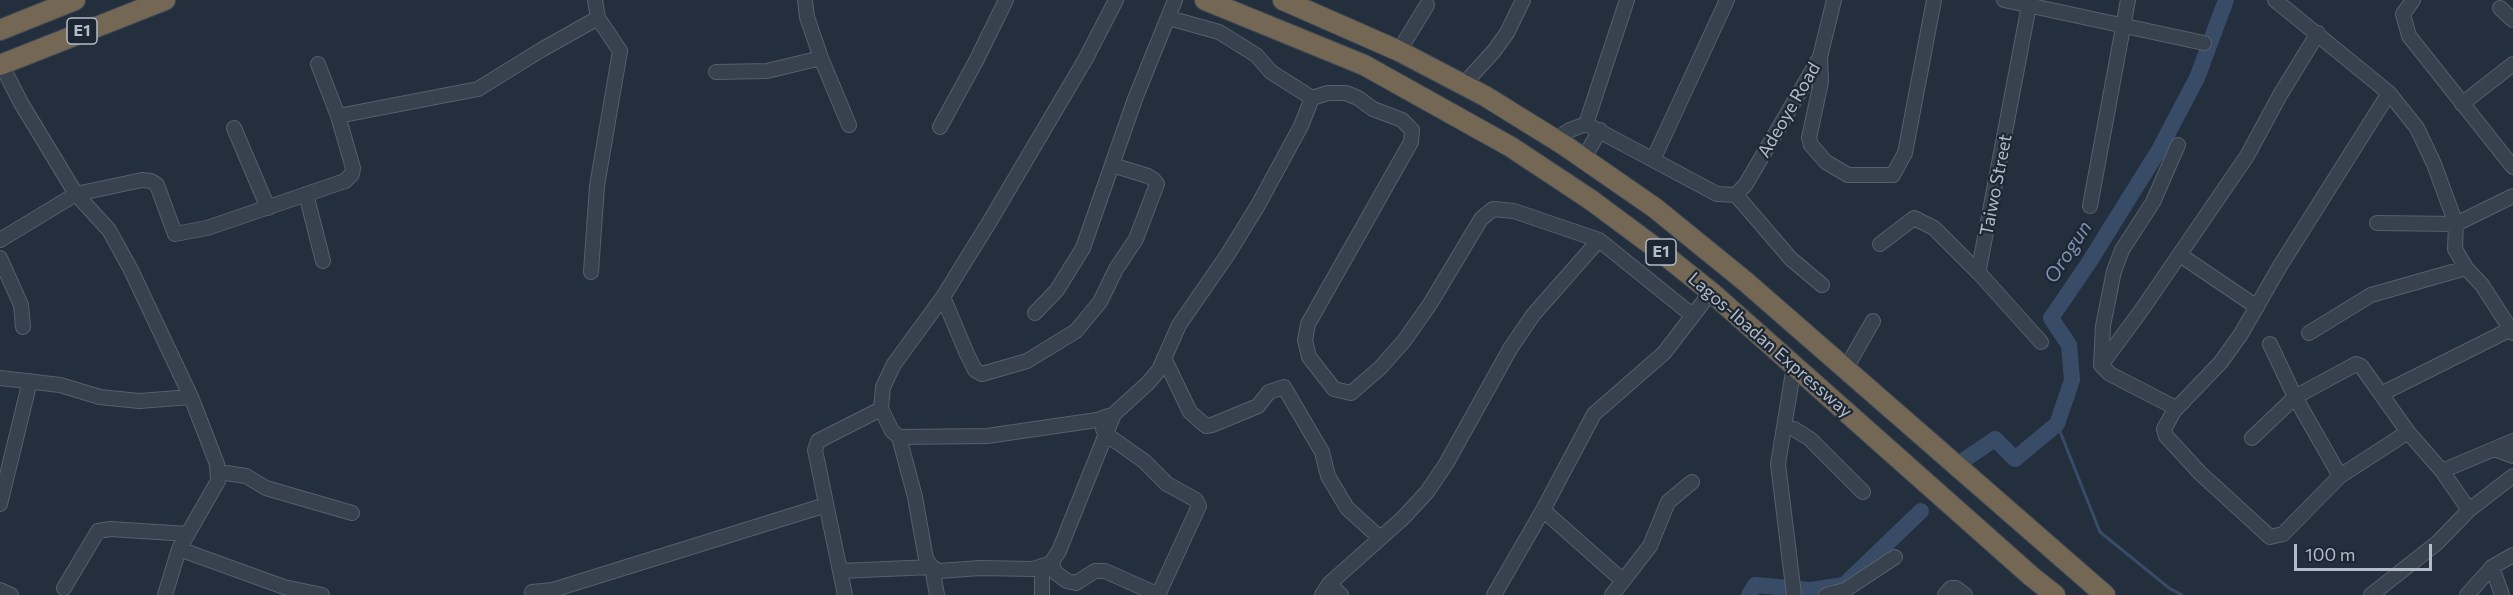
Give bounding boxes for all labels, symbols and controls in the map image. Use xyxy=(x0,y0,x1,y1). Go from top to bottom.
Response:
road number: E1 xyxy=(67,18,97,44)
street label: Adeoye Road xyxy=(1753,59,1825,161)
street label: Taiwo Street xyxy=(1976,132,2016,238)
water label: Orogun xyxy=(2039,216,2097,288)
road number: E1 xyxy=(1646,239,1676,265)
street label: Lagos-Ibadan Expressway xyxy=(1683,268,1857,422)
scale bar xyxy=(2297,532,2435,570)
text: 100 m xyxy=(2305,543,2355,565)

